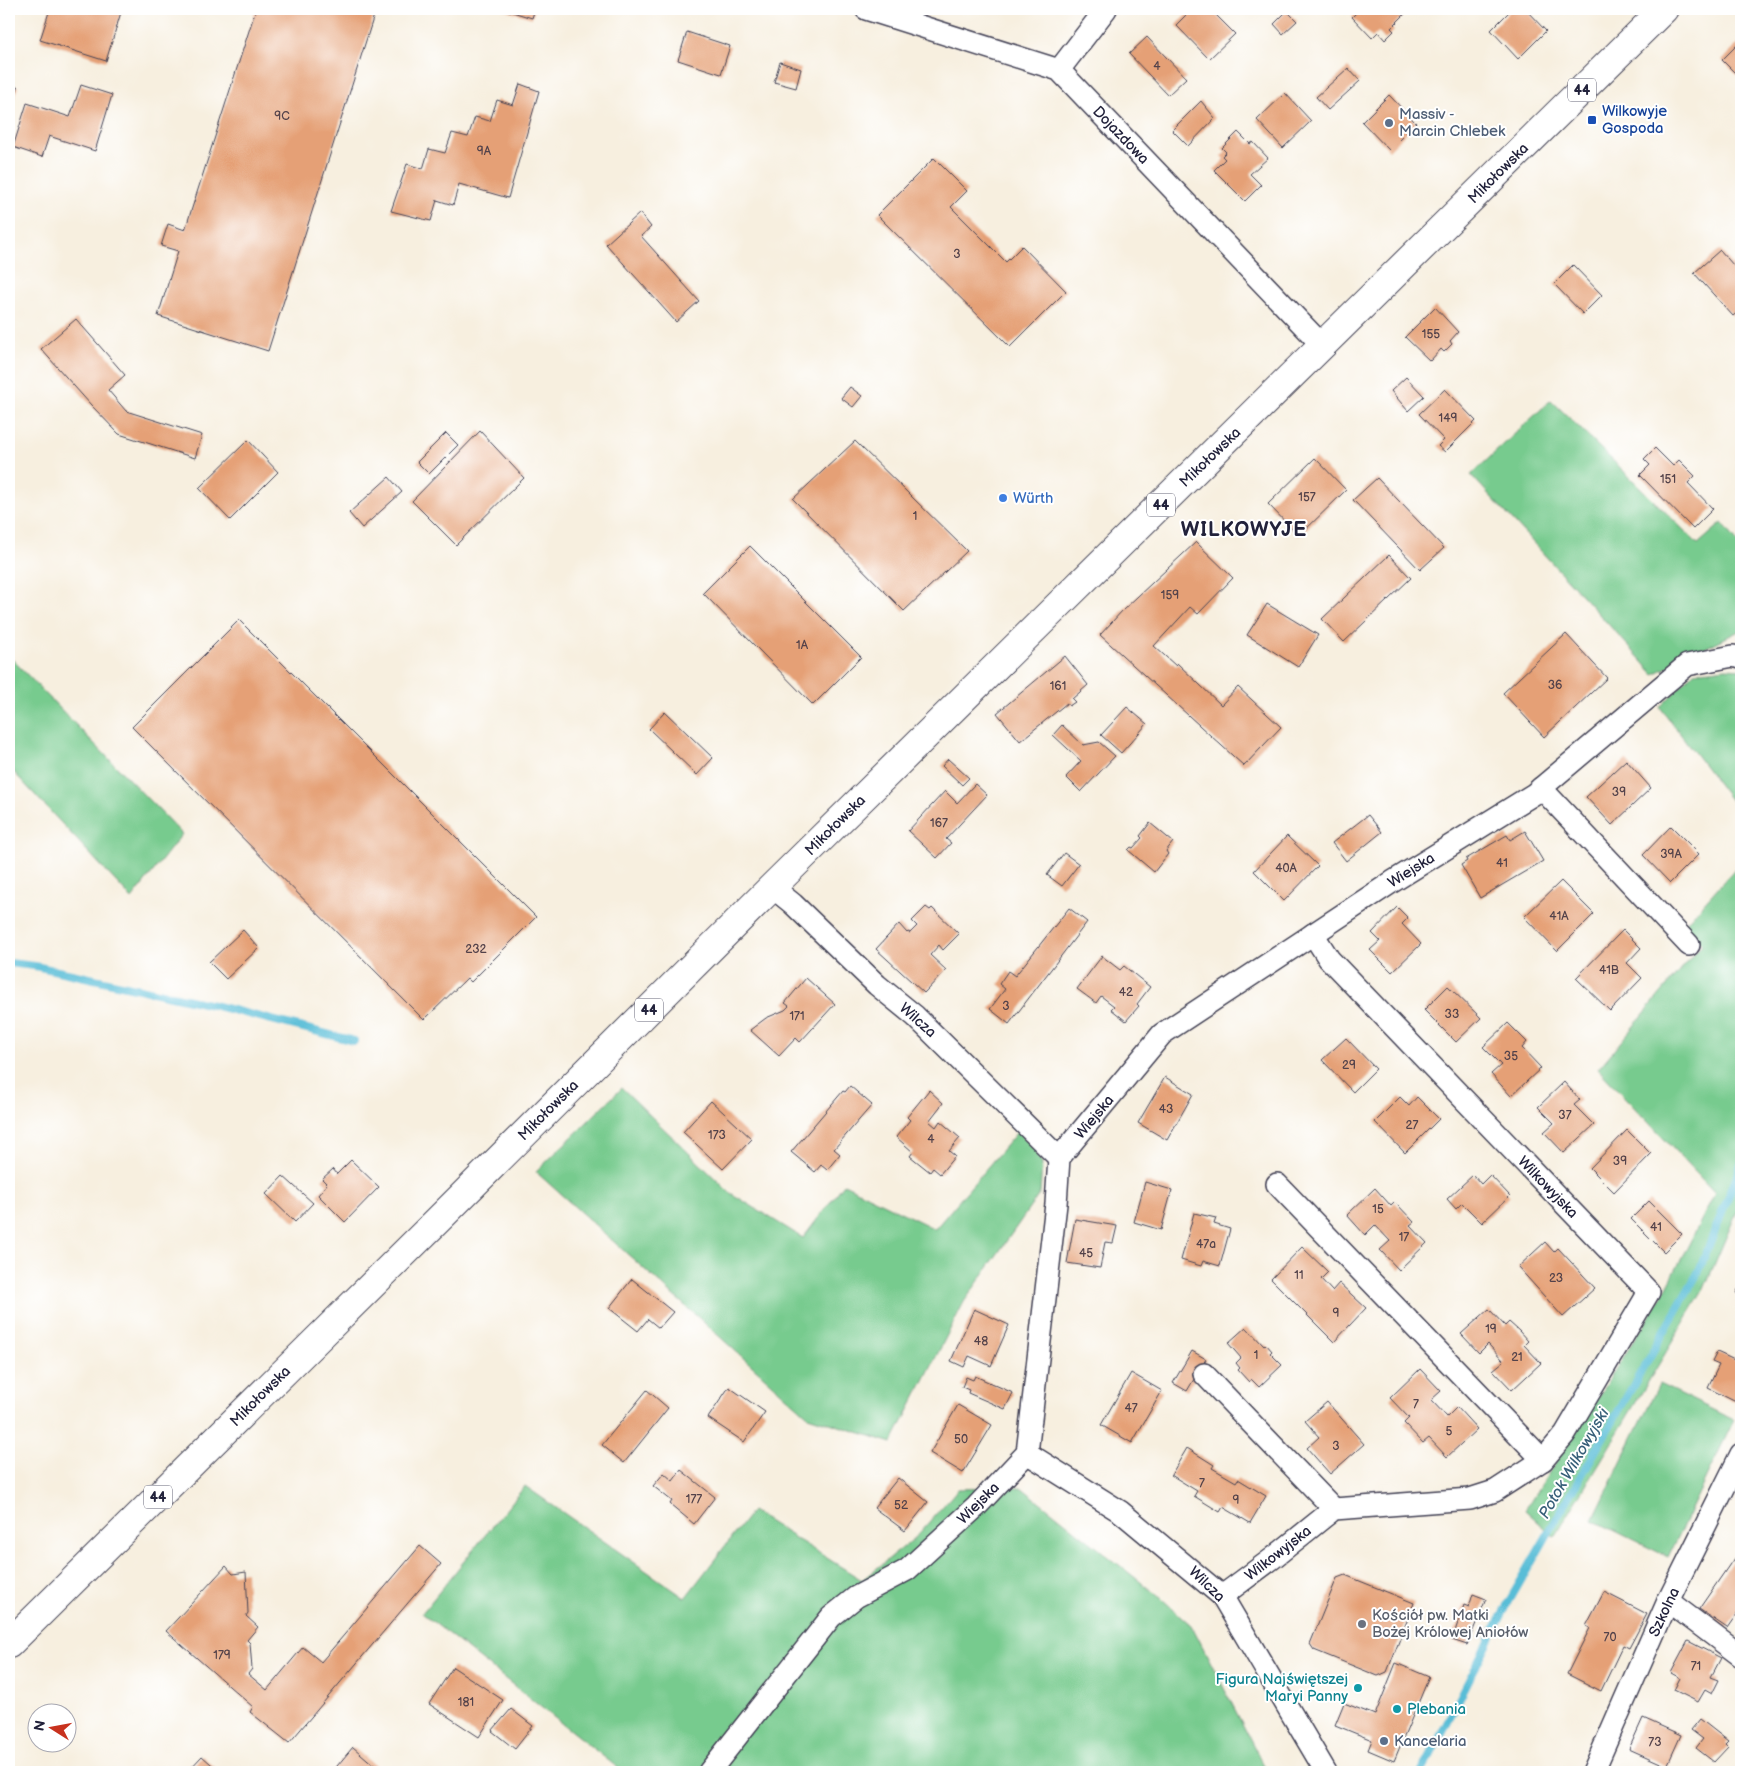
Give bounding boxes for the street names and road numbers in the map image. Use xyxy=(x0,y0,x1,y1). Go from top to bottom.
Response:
road number: 44 xyxy=(1568,78,1596,102)
street label: Dojazdowa xyxy=(1088,102,1153,168)
street label: Mikołowska xyxy=(1464,139,1533,208)
street label: Mikołowska xyxy=(1176,423,1245,491)
road number: 44 xyxy=(1147,494,1175,516)
street label: Mikołowska xyxy=(801,791,870,860)
street label: Wiejska xyxy=(1384,849,1438,892)
road number: 44 xyxy=(635,998,663,1022)
street label: Wilcza xyxy=(895,999,940,1042)
street label: Mikołowska xyxy=(514,1076,583,1145)
street label: Wiejska xyxy=(1070,1091,1118,1143)
street label: Wilkowyjska xyxy=(1513,1152,1582,1222)
street label: Mikołowska xyxy=(226,1362,295,1431)
street label: Wiejska xyxy=(953,1478,1003,1528)
road number: 44 xyxy=(144,1485,172,1508)
street label: Wilkowyjska xyxy=(1241,1522,1315,1585)
street label: Wilcza xyxy=(1185,1563,1229,1606)
street label: Szkolna xyxy=(1645,1585,1684,1640)

